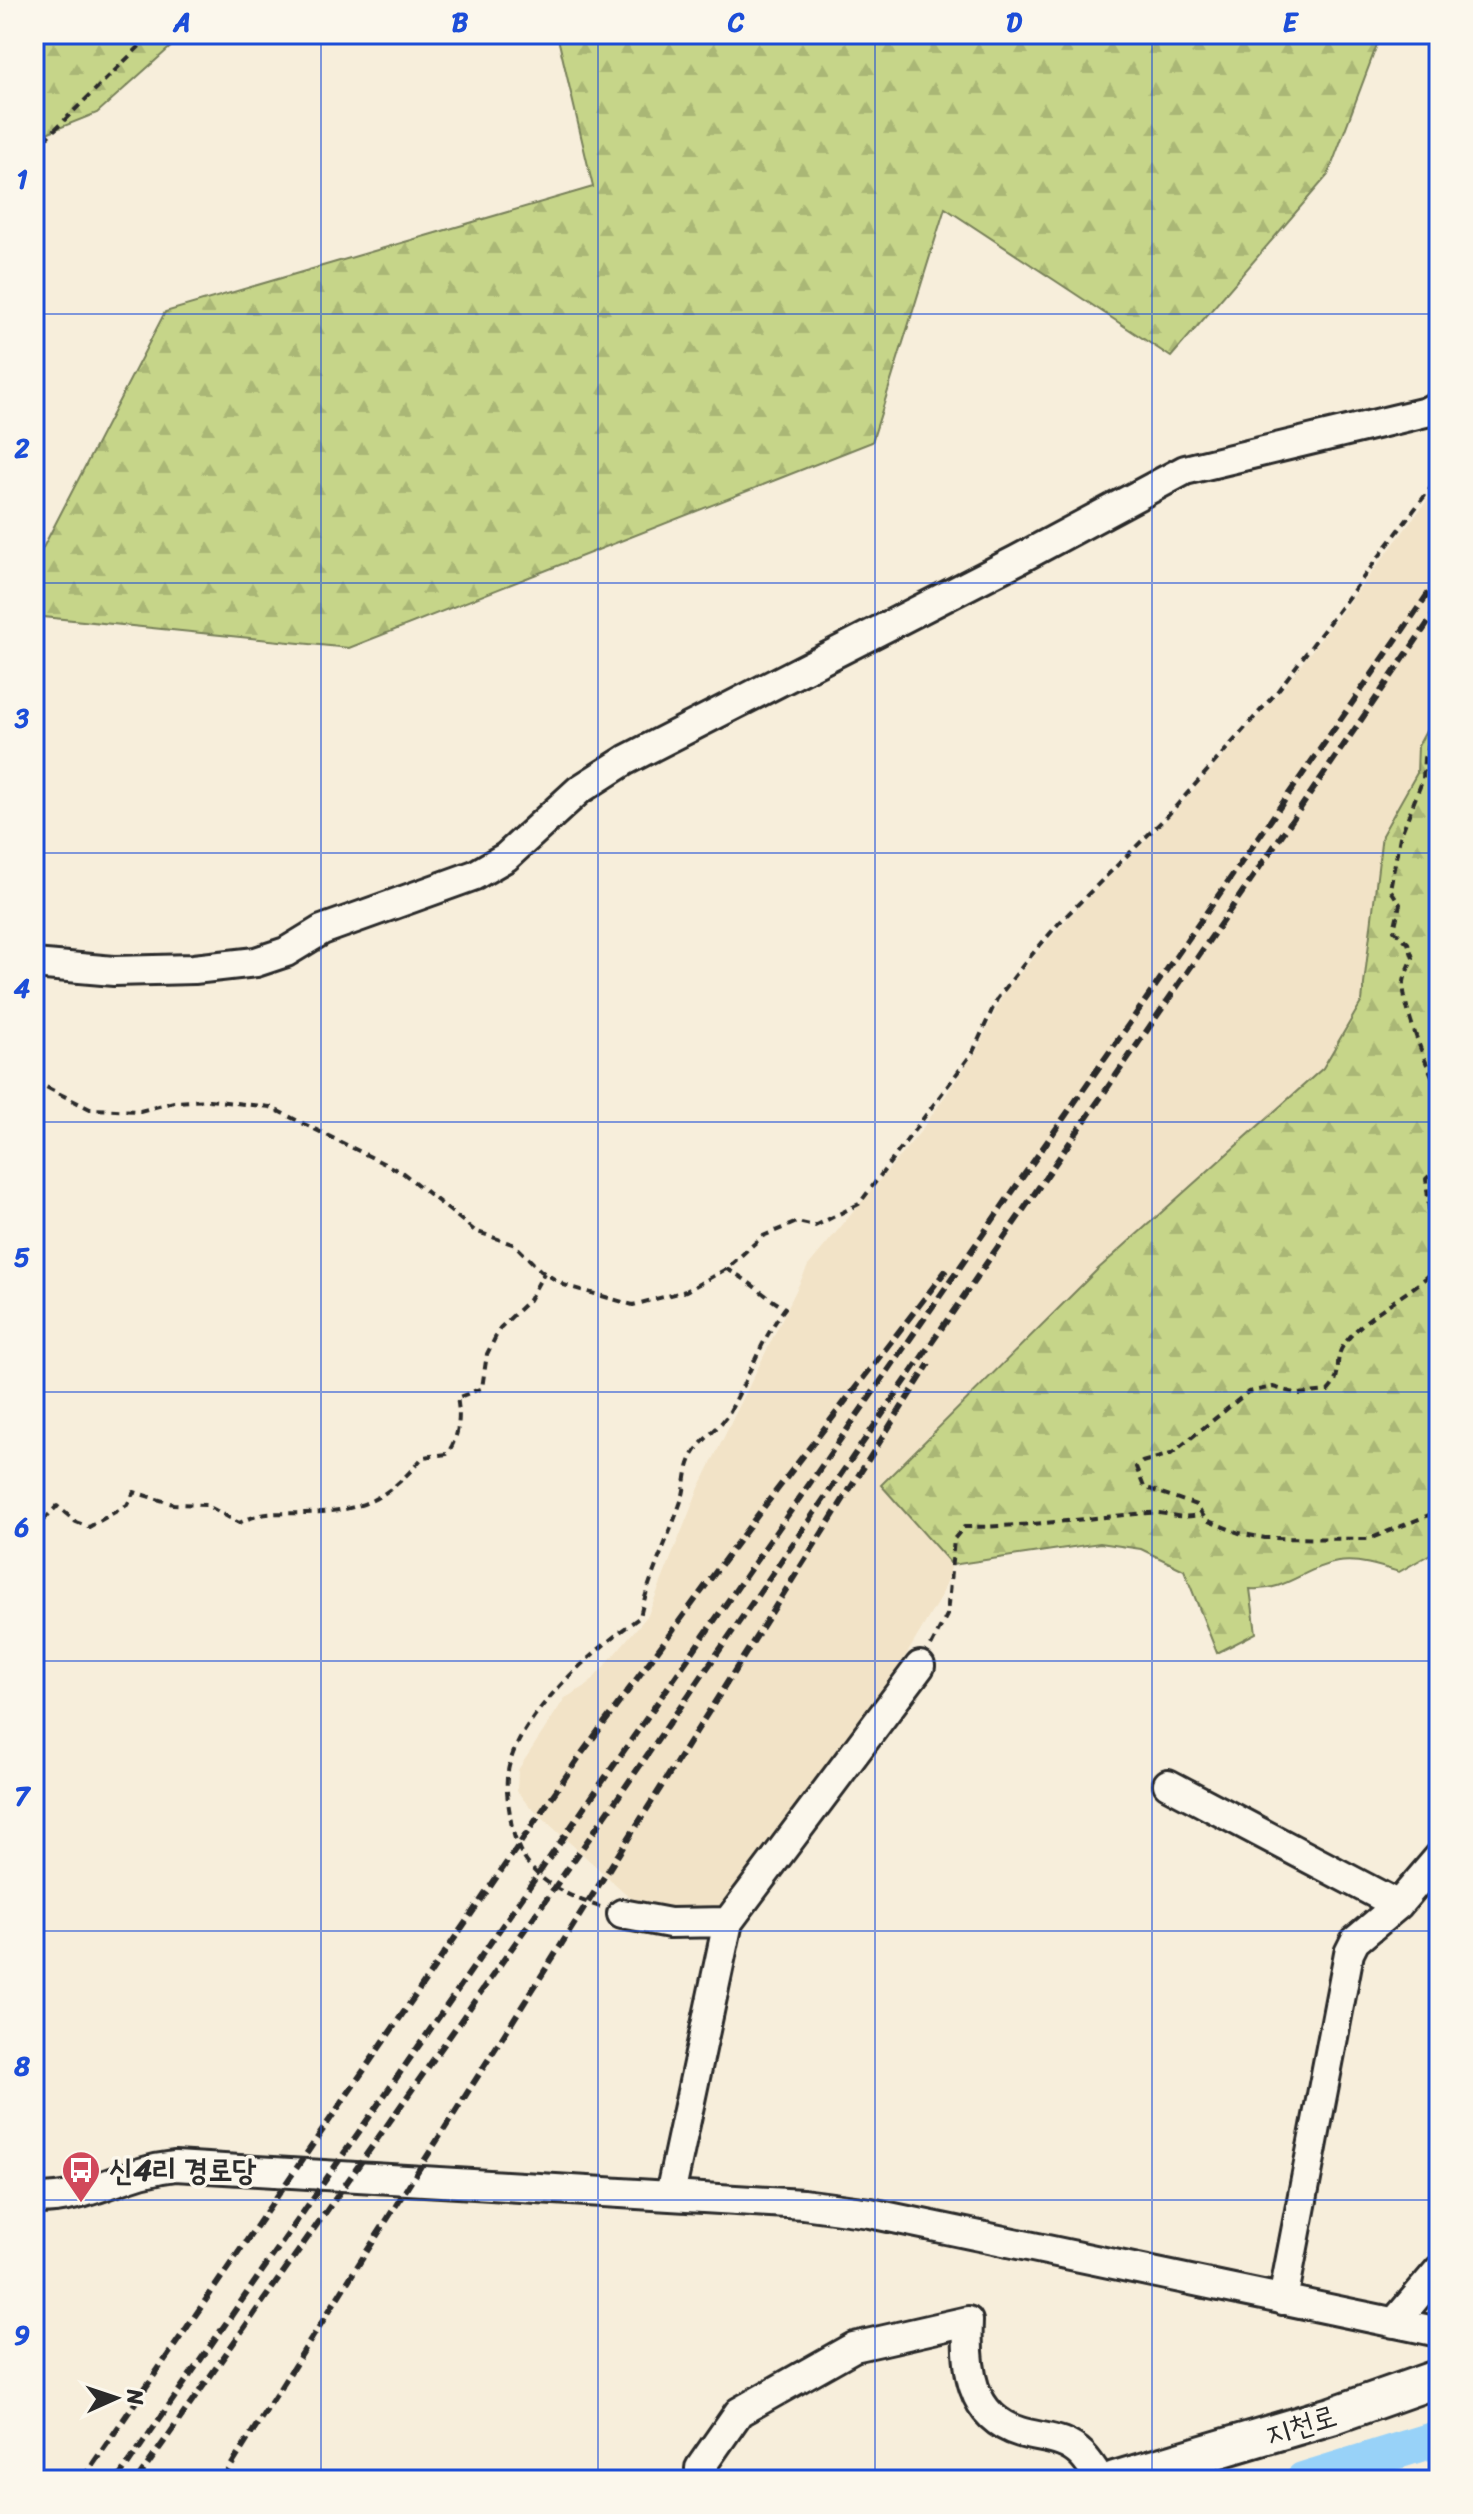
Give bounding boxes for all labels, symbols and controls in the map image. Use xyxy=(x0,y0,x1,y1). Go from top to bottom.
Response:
text: A xyxy=(172,0,191,45)
text: B xyxy=(452,0,469,45)
text: C xyxy=(727,0,745,45)
text: D xyxy=(1006,0,1022,45)
text: E xyxy=(1283,0,1300,45)
text: 1 xyxy=(16,156,28,202)
text: 2 xyxy=(13,425,30,471)
text: 3 xyxy=(14,695,30,741)
text: 4 xyxy=(14,965,30,1011)
text: 5 xyxy=(14,1234,30,1280)
text: 6 xyxy=(14,1504,30,1550)
text: 7 xyxy=(15,1773,32,1819)
text: 8 xyxy=(13,2043,30,2089)
place label: 신4리 경로당 xyxy=(109,2143,257,2197)
bus stop icon: 신4리 경로당 xyxy=(60,2149,102,2204)
text: 9 xyxy=(14,2312,30,2358)
north arrow xyxy=(76,2358,156,2438)
text: N xyxy=(116,2387,155,2406)
street label: 지천로 xyxy=(1258,2389,1344,2461)

